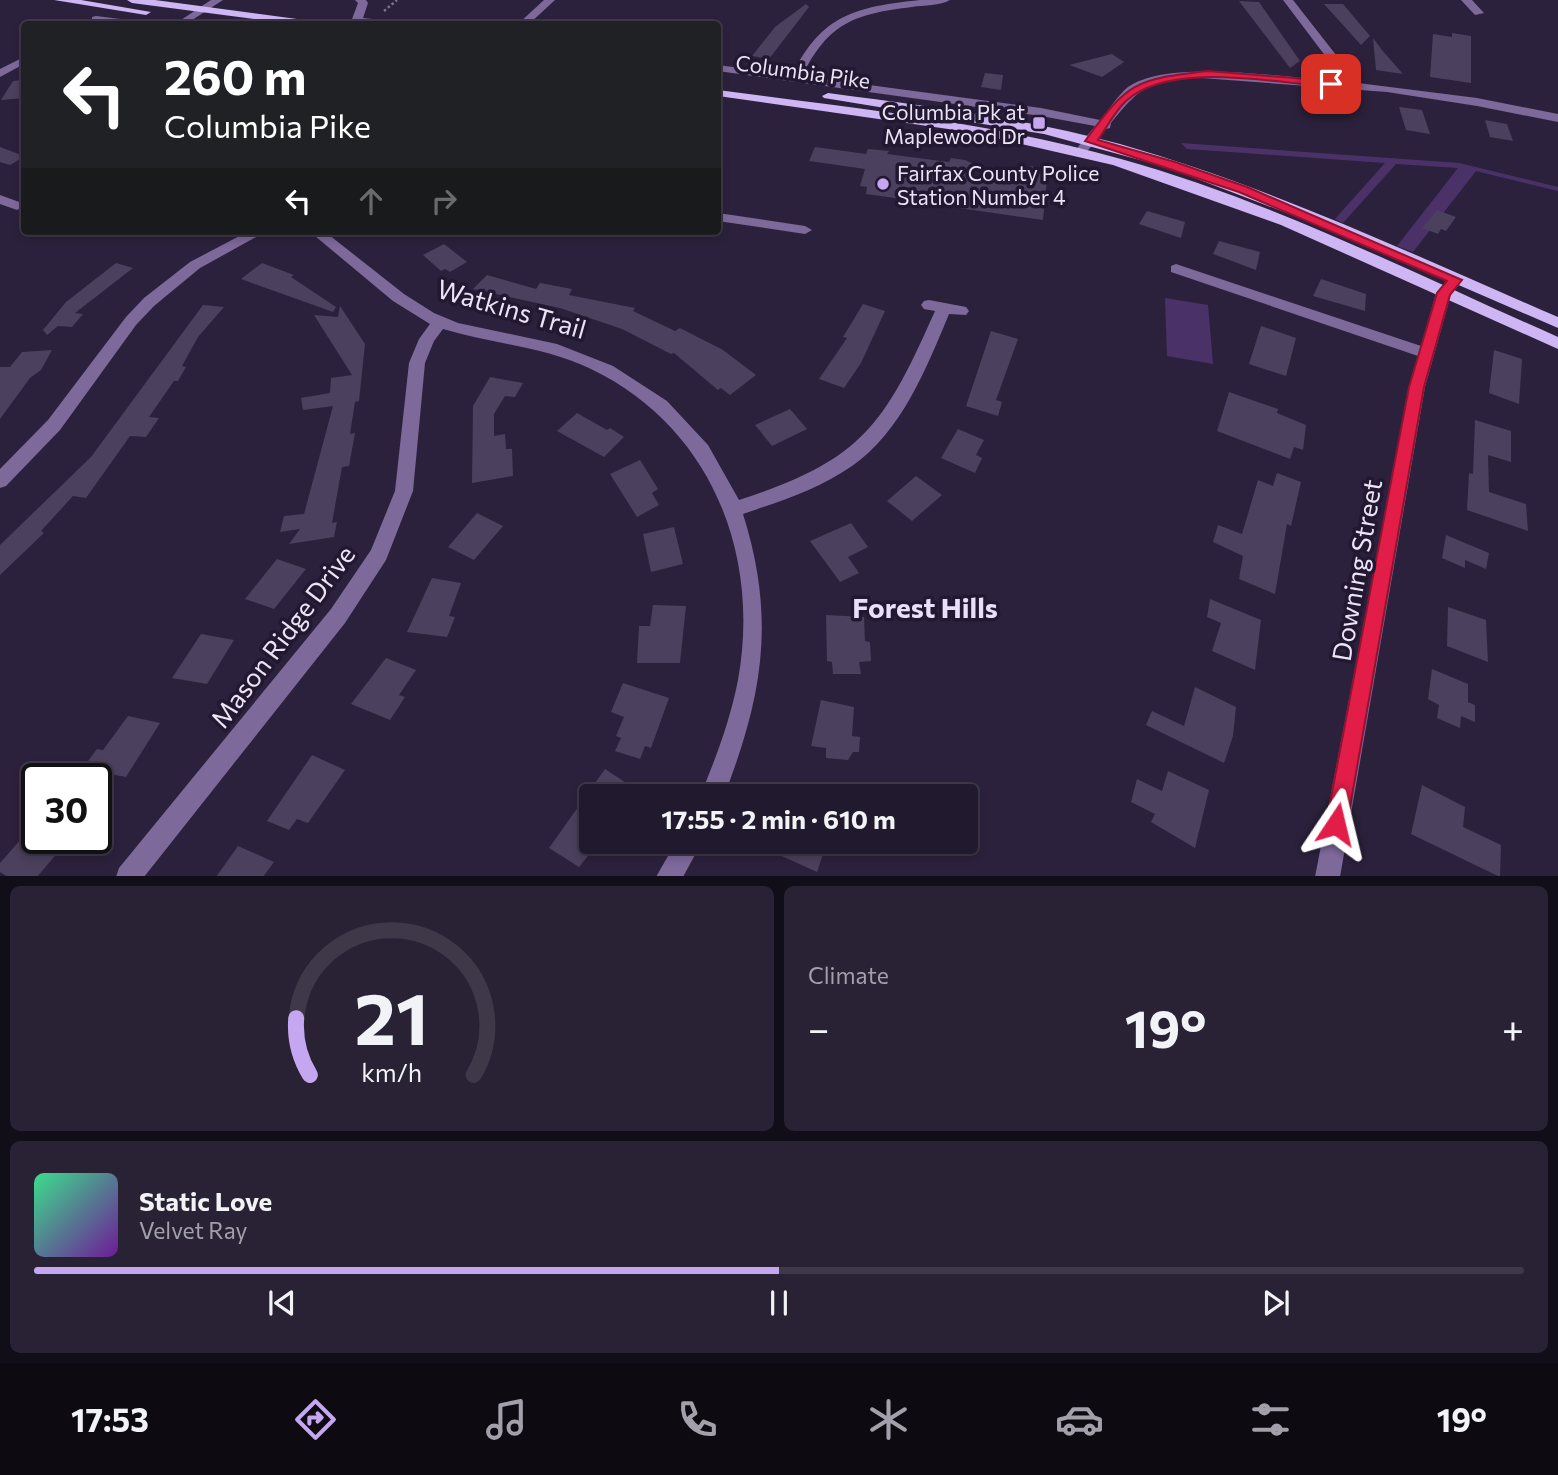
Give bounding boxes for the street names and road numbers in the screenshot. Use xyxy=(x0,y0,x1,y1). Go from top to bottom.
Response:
street label: Columbia Pike xyxy=(734,49,872,93)
street label: Watkins Trail xyxy=(434,272,590,344)
street label: Downing Street xyxy=(1325,477,1387,663)
street label: Mason Ridge Drive xyxy=(203,539,361,733)

